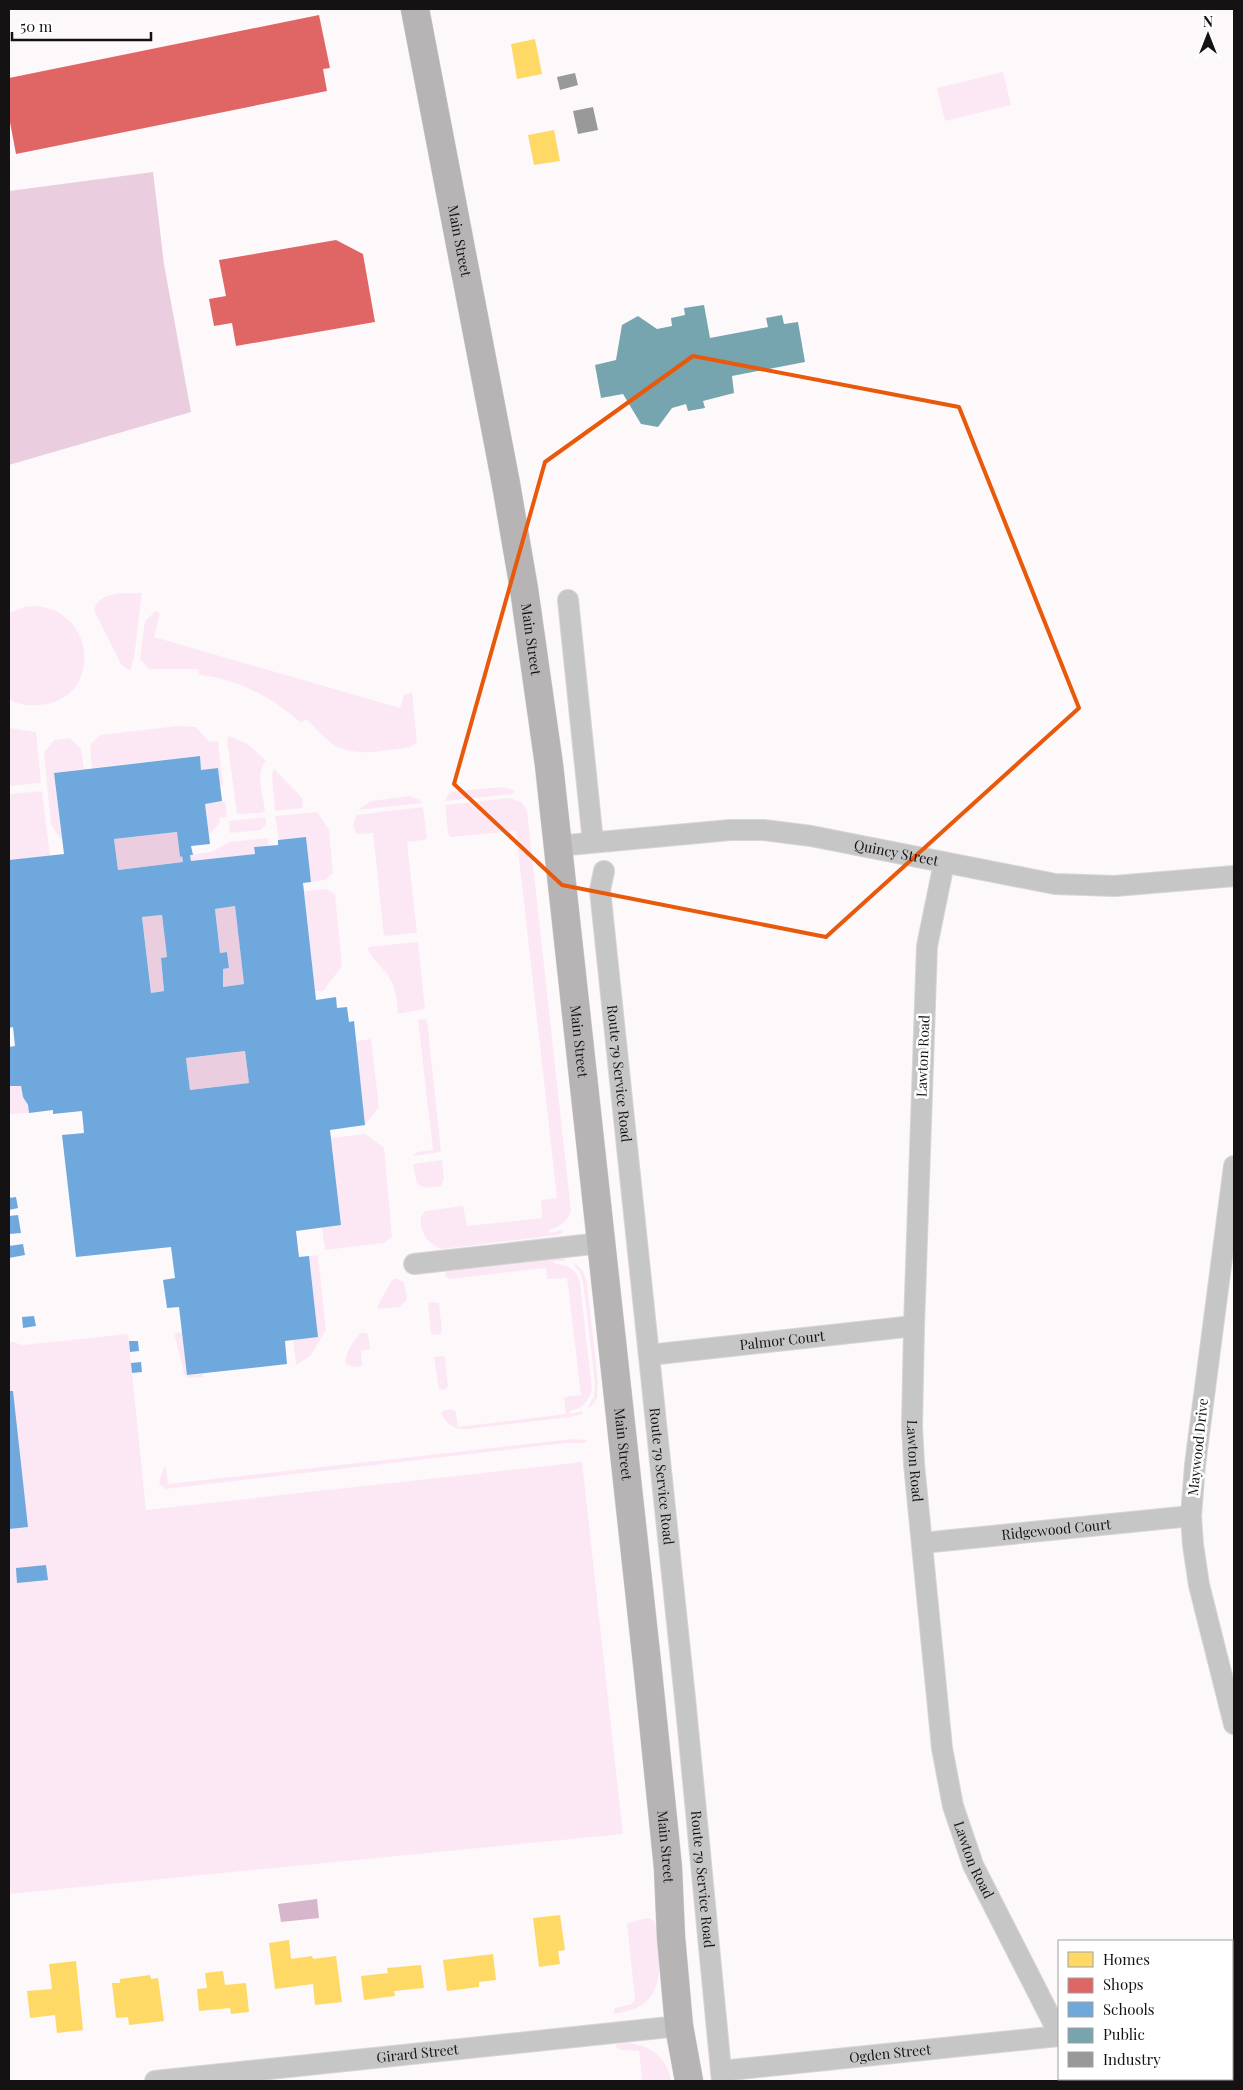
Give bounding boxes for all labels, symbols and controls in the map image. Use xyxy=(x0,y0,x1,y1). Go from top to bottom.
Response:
scale bar xyxy=(12,10,151,42)
north arrow xyxy=(1183,10,1233,60)
text: N xyxy=(1203,12,1213,31)
text: 50 m xyxy=(20,16,53,36)
street label: Main Street xyxy=(444,203,476,279)
street label: Main Street xyxy=(517,602,546,678)
street label: Quincy Street xyxy=(852,835,941,870)
street label: Main Street xyxy=(566,1004,593,1080)
street label: Route 79 Service Road xyxy=(603,1004,636,1143)
street label: Lawton Road xyxy=(912,1015,933,1097)
street label: Palmor Court xyxy=(739,1326,827,1354)
street label: Maywood Drive xyxy=(1183,1397,1212,1497)
street label: Main Street xyxy=(610,1407,637,1482)
street label: Route 79 Service Road xyxy=(645,1407,679,1546)
street label: Lawton Road xyxy=(903,1420,928,1503)
street label: Ridgewood Court xyxy=(1001,1514,1113,1544)
street label: Main Street xyxy=(653,1810,679,1884)
street label: Route 79 Service Road xyxy=(687,1810,719,1949)
street label: Lawton Road xyxy=(950,1818,998,1902)
legend xyxy=(1058,1940,1233,2080)
text: Homes xyxy=(1103,1949,1150,1969)
text: Shops xyxy=(1103,1974,1144,1994)
text: Schools xyxy=(1103,1999,1155,2019)
text: Public xyxy=(1103,2024,1145,2044)
street label: Girard Street xyxy=(376,2039,461,2067)
street label: Ogden Street xyxy=(848,2039,933,2067)
text: Industry xyxy=(1103,2049,1161,2069)

